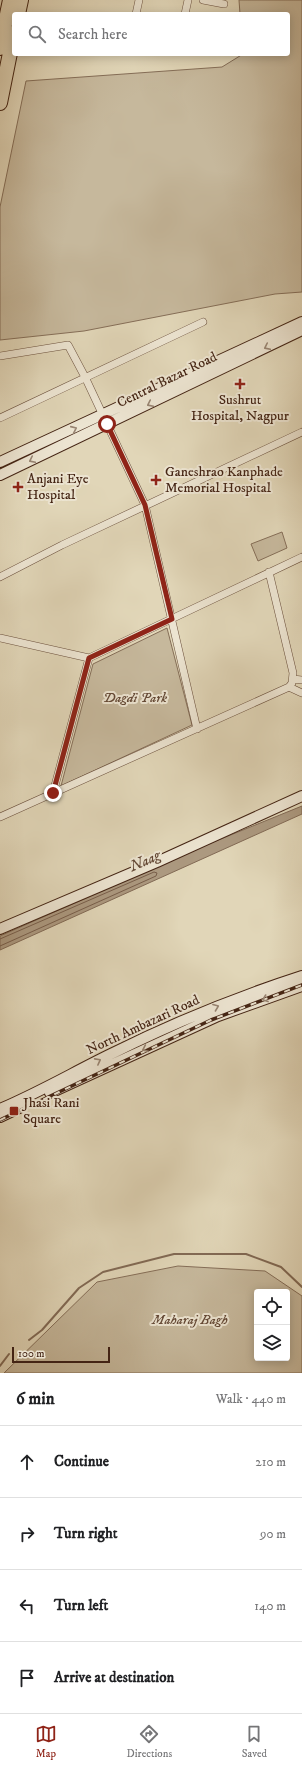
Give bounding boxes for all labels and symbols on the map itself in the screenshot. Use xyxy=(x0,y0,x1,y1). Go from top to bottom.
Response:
one-way arrow xyxy=(264,342,271,350)
street label: Central Bazar Road xyxy=(114,348,220,412)
marker: Sushrut Hospital, Nagpur xyxy=(234,378,246,390)
place label: Sushrut Hospital, Nagpur xyxy=(191,391,290,425)
one-way arrow xyxy=(146,399,154,406)
route start xyxy=(98,415,116,433)
one-way arrow xyxy=(70,425,77,433)
one-way arrow xyxy=(29,455,37,463)
place label: Ganeshrao Kanphade Memorial Hospital xyxy=(165,463,283,497)
place label: Anjani Eye Hospital xyxy=(27,470,89,504)
marker: Ganeshrao Kanphade Memorial Hospital xyxy=(150,474,162,486)
marker: Anjani Eye Hospital xyxy=(12,481,24,493)
park label: Dagdi Park xyxy=(103,689,167,707)
route end xyxy=(44,784,62,802)
water label: Naag xyxy=(126,845,165,877)
street label: North Ambazari Road xyxy=(84,991,202,1059)
one-way arrow xyxy=(262,994,269,1003)
one-way arrow xyxy=(213,1004,220,1012)
one-way arrow xyxy=(142,1044,150,1052)
one-way arrow xyxy=(93,1058,101,1065)
place label: Jhasi Rani Square xyxy=(21,1094,80,1128)
marker: Jhasi Rani Square xyxy=(8,1105,20,1117)
park label: Maharaj Bagh xyxy=(151,1311,228,1329)
scale bar xyxy=(12,1345,110,1364)

